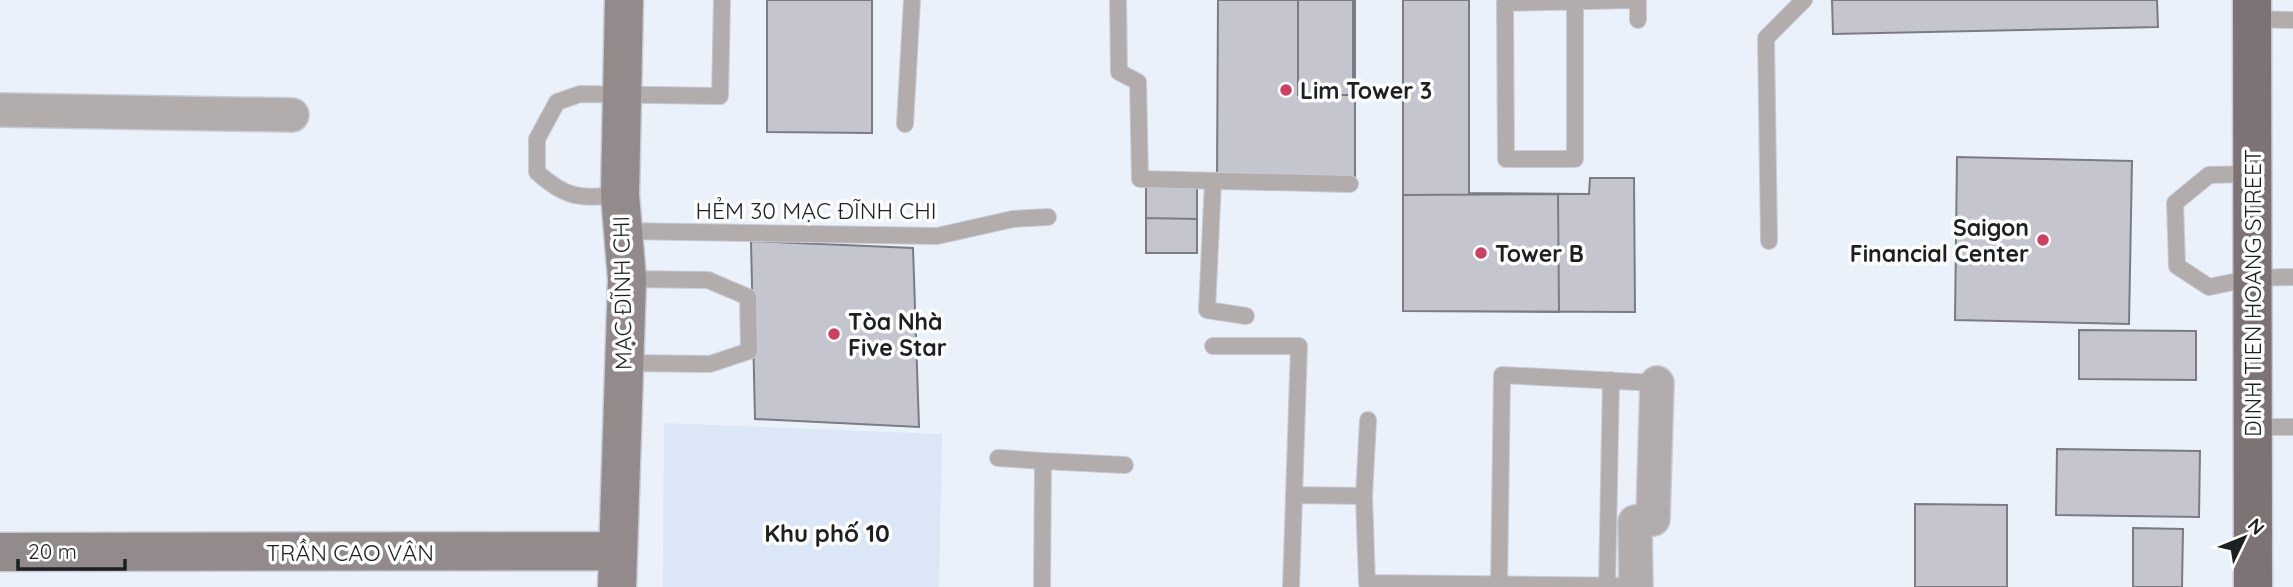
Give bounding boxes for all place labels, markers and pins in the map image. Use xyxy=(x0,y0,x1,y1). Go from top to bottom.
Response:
place label: Lim Tower 3 xyxy=(1300,76,1432,105)
marker: Lim Tower 3 xyxy=(1278,82,1294,98)
place label: Saigon Financial Center xyxy=(1850,213,2029,268)
marker: Saigon Financial Center xyxy=(2035,232,2051,248)
place label: Tower B xyxy=(1495,239,1584,268)
marker: Tower B xyxy=(1473,245,1489,261)
place label: Tòa Nhà Five Star xyxy=(848,307,947,362)
marker: Tòa Nhà Five Star xyxy=(826,326,842,342)

